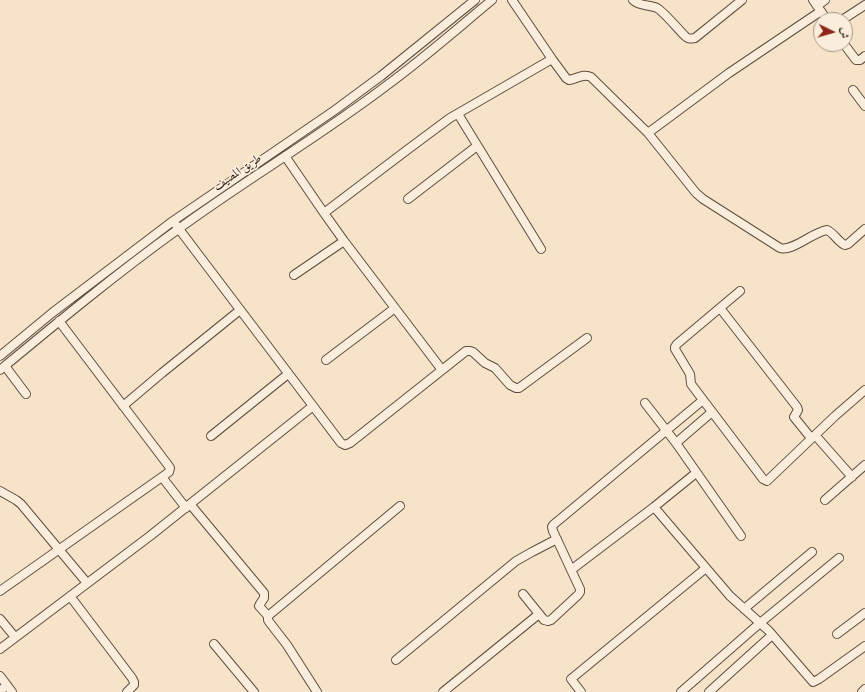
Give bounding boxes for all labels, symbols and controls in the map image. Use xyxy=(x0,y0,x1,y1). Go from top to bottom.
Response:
north arrow xyxy=(813,12,853,52)
text: ش xyxy=(837,27,851,39)
street label: طريق المصيف xyxy=(211,152,265,194)

